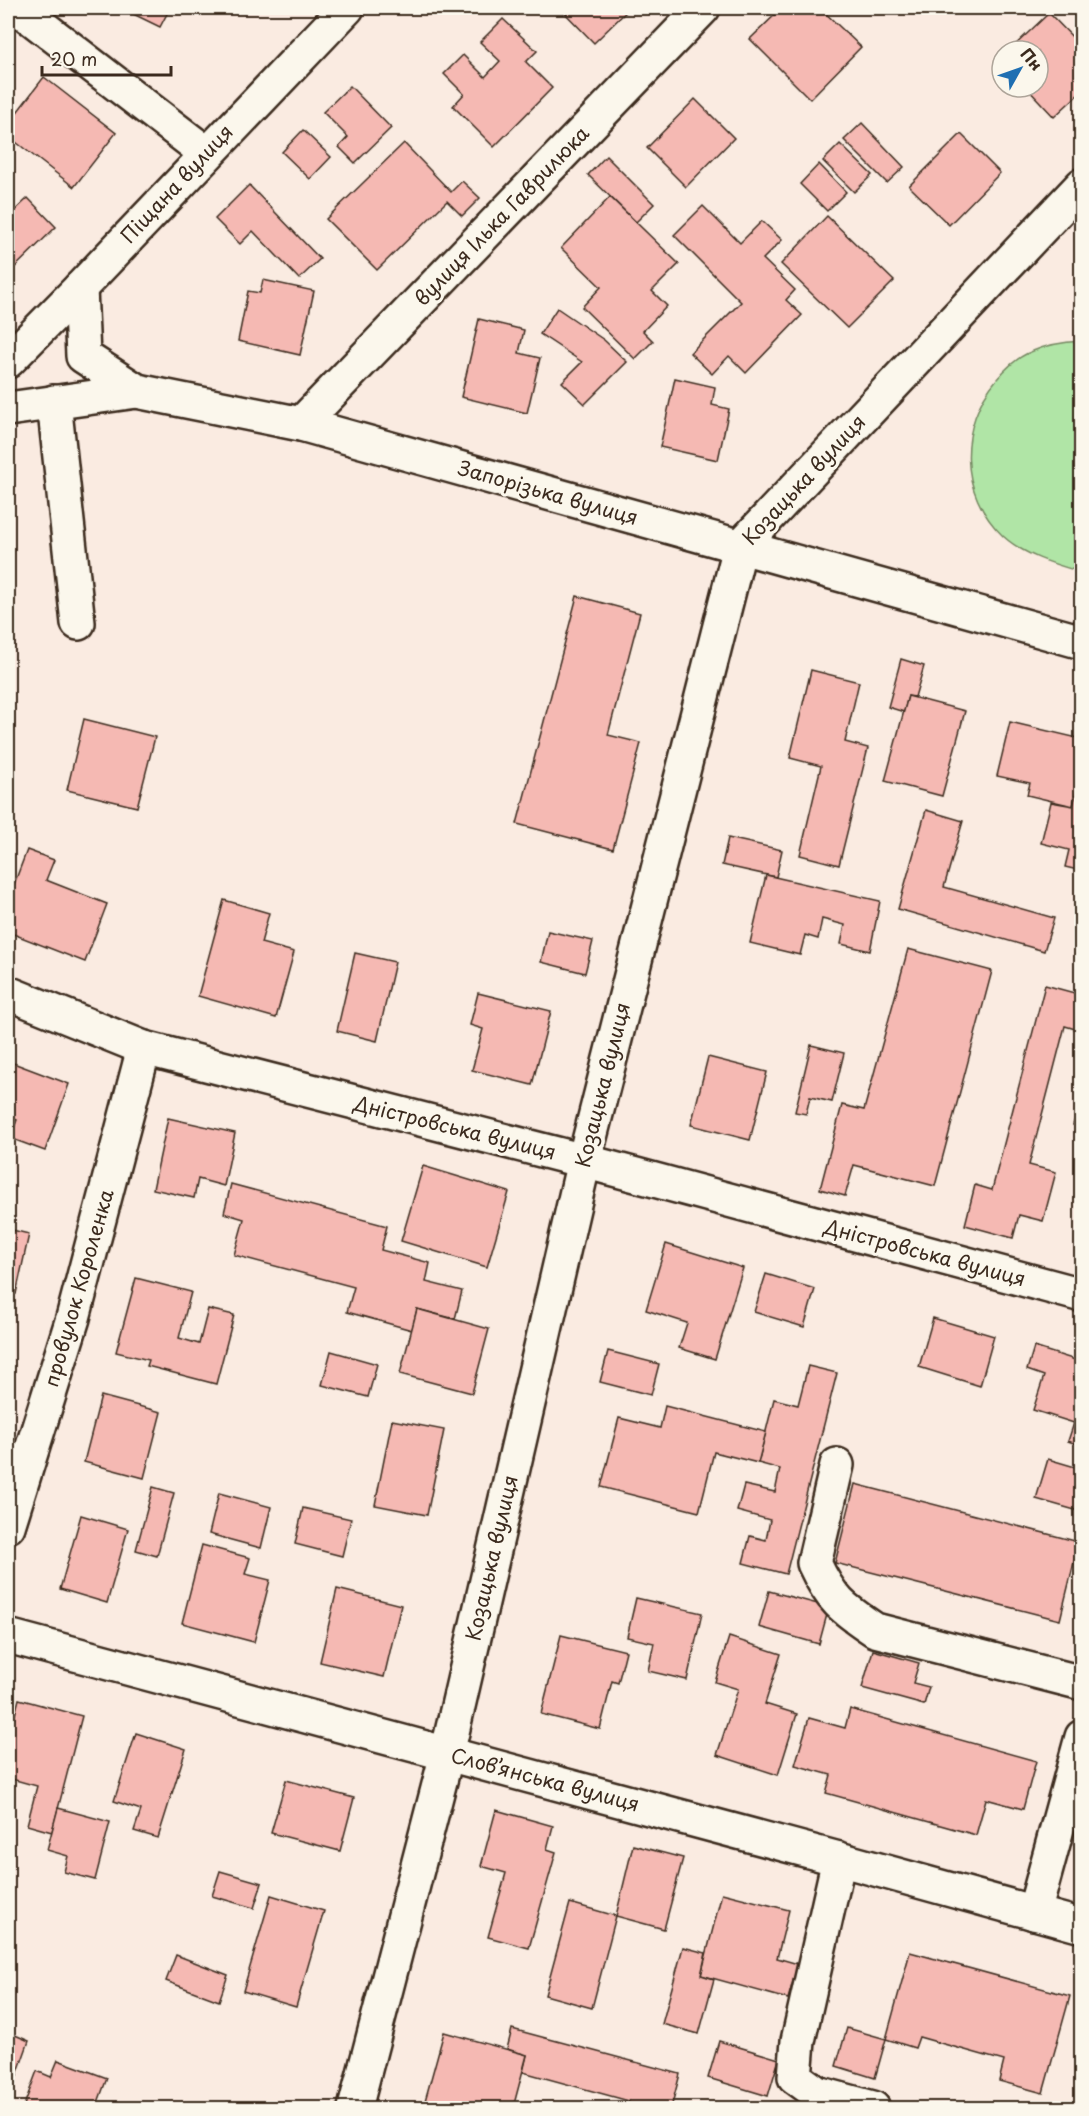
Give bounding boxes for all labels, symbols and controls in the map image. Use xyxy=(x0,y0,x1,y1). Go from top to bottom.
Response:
scale bar xyxy=(42,39,171,77)
north arrow xyxy=(990,39,1050,99)
text: Пн xyxy=(1016,42,1049,75)
text: 20 m xyxy=(51,45,97,72)
street label: Піщана вулиця xyxy=(113,117,239,250)
street label: вулиця Ілька Гаврилюка xyxy=(407,118,596,312)
street label: Козацька вулиця xyxy=(735,407,872,551)
street label: Запорізька вулиця xyxy=(455,452,642,532)
street label: Козацька вулиця xyxy=(567,999,637,1170)
street label: Дністровська вулиця xyxy=(350,1087,559,1167)
street label: провулок Короленка xyxy=(35,1185,121,1390)
street label: Дністровська вулиця xyxy=(820,1210,1029,1293)
street label: Козацька вулиця xyxy=(457,1472,525,1644)
street label: Словʼянська вулиця xyxy=(448,1739,643,1819)

